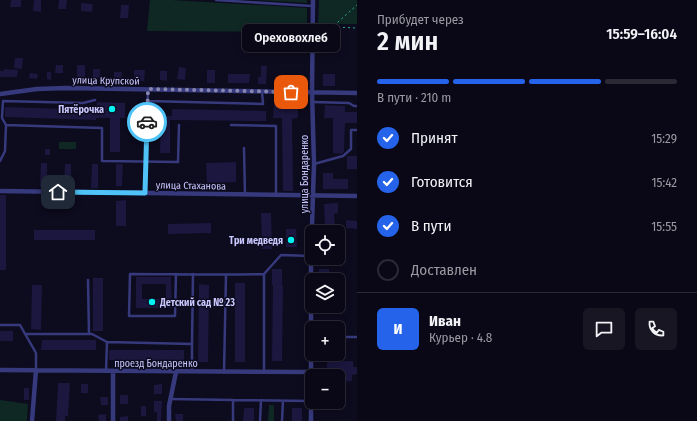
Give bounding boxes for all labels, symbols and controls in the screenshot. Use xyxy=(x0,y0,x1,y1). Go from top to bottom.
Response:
text: Прибудет через xyxy=(377,12,464,27)
callout: Ореховохлеб xyxy=(242,24,340,52)
text: 15:59–16:04 xyxy=(606,25,677,43)
text: 2 мин xyxy=(377,26,438,57)
text: Ореховохлеб xyxy=(254,30,328,45)
street label: улица Крупской xyxy=(72,74,140,88)
pin xyxy=(274,75,308,109)
icon: bag xyxy=(280,81,302,103)
text: В пути · 210 m xyxy=(377,90,451,105)
courier xyxy=(127,102,167,142)
place label: Пятёрочка xyxy=(58,104,104,116)
marker: Пятёрочка xyxy=(107,104,117,114)
icon: car xyxy=(136,111,158,133)
icon: check xyxy=(377,127,399,149)
text: Принят xyxy=(411,129,458,147)
text: 15:29 xyxy=(651,131,677,146)
street label: улица Бондаренко xyxy=(299,135,311,213)
icon: check xyxy=(377,171,399,193)
text: Готовится xyxy=(411,173,473,191)
pin xyxy=(41,175,75,209)
text: 15:42 xyxy=(651,175,677,190)
street label: улица Стаханова xyxy=(156,179,226,193)
icon: home xyxy=(47,181,69,203)
icon: check xyxy=(377,215,399,237)
text: В пути xyxy=(411,217,452,235)
text: 15:55 xyxy=(651,219,677,234)
map controls xyxy=(305,225,345,409)
button: locate xyxy=(305,225,345,265)
place label: Три медведя xyxy=(229,235,283,247)
marker: Три медведя xyxy=(286,235,296,245)
text: Доставлен xyxy=(411,261,477,279)
button: layers xyxy=(305,273,345,313)
marker: Детский сад № 23 xyxy=(147,297,157,307)
place label: Детский сад № 23 xyxy=(159,297,235,309)
button: chat xyxy=(583,308,625,350)
button: phone xyxy=(635,308,677,350)
text: Иван xyxy=(429,312,461,330)
text: И xyxy=(394,320,403,338)
button: + xyxy=(305,321,345,361)
text: Курьер · 4.8 xyxy=(429,330,492,345)
street label: проезд Бондаренко xyxy=(114,358,198,370)
button: − xyxy=(305,369,345,409)

